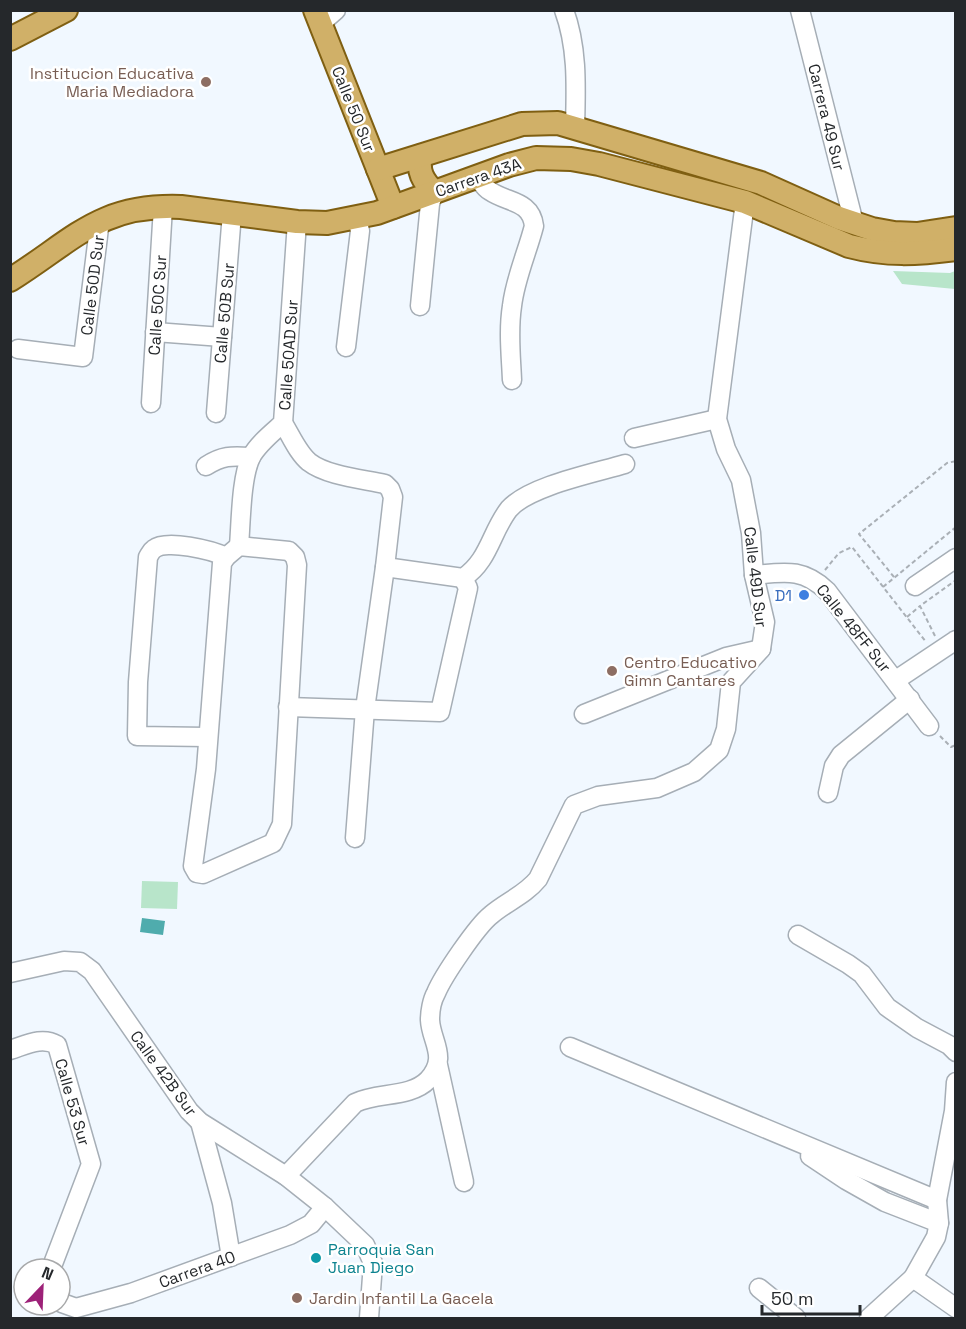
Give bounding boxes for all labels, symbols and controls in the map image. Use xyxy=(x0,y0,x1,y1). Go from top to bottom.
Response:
street label: Carrera 49 Sur xyxy=(803,62,850,173)
place label: Institucion Educativa Maria Mediadora xyxy=(30,63,194,102)
street label: Calle 50 Sur xyxy=(327,63,380,155)
marker: Institucion Educativa Maria Mediadora xyxy=(199,75,213,89)
street label: Carrera 43A xyxy=(432,153,524,202)
street label: Calle 50D Sur xyxy=(76,234,109,337)
street label: Calle 50C Sur xyxy=(144,254,171,356)
street label: Calle 50B Sur xyxy=(210,262,239,364)
street label: Calle 50AD Sur xyxy=(274,299,303,411)
street label: Calle 49D Sur xyxy=(739,526,772,628)
street label: Calle 48FF Sur xyxy=(812,580,896,677)
place label: D1 xyxy=(775,585,792,606)
marker: D1 xyxy=(797,588,811,602)
place label: Centro Educativo Gimn Cantares xyxy=(624,652,757,691)
marker: Centro Educativo Gimn Cantares xyxy=(605,664,619,678)
street label: Calle 42B Sur xyxy=(125,1026,202,1120)
street label: Calle 53 Sur xyxy=(50,1056,95,1148)
place label: Parroquia San Juan Diego xyxy=(328,1239,434,1278)
street label: Carrera 40 xyxy=(156,1246,238,1293)
marker: Parroquia San Juan Diego xyxy=(309,1251,323,1265)
north arrow xyxy=(12,1257,72,1317)
text: N xyxy=(39,1262,57,1285)
scale bar xyxy=(762,1278,860,1316)
text: 50 m xyxy=(771,1287,813,1310)
place label: Jardin Infantil La Gacela xyxy=(309,1288,493,1309)
marker: Jardin Infantil La Gacela xyxy=(290,1291,304,1305)

